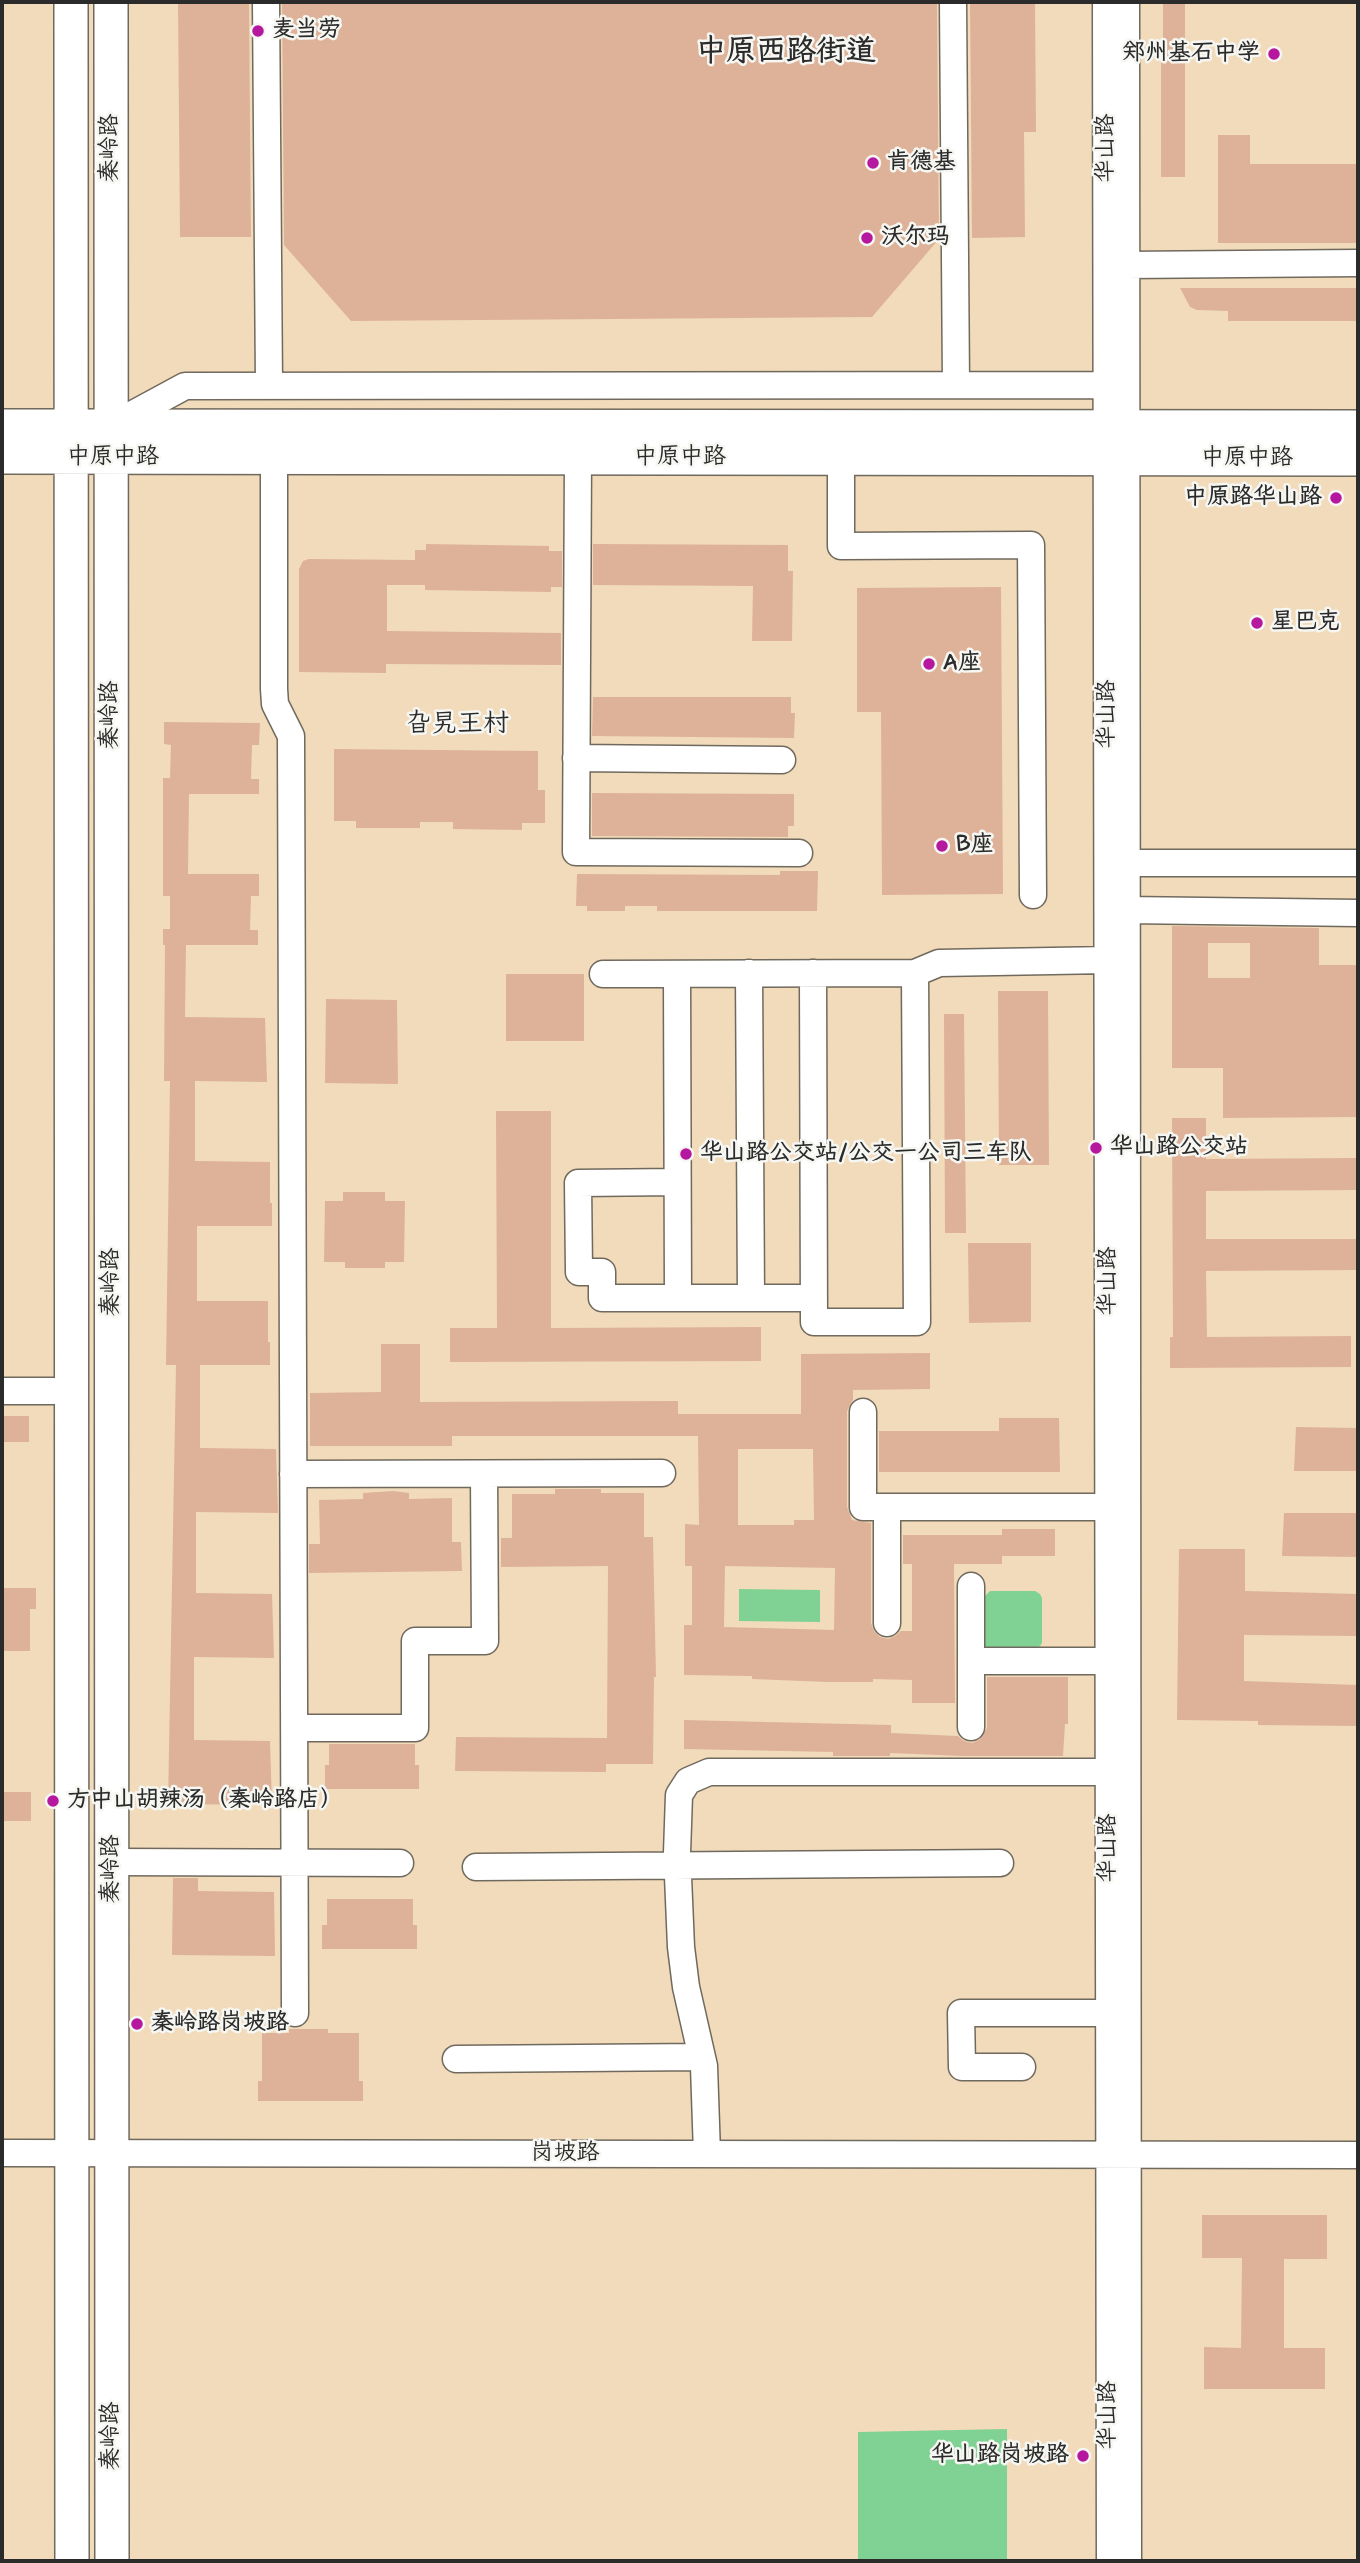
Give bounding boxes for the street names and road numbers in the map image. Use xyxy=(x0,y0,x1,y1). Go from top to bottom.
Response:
street label: 秦岭路 xyxy=(97,114,125,182)
street label: 华山路 xyxy=(1093,114,1121,182)
street label: 中原中路 xyxy=(67,444,159,472)
street label: 中原中路 xyxy=(634,444,726,472)
street label: 中原中路 xyxy=(1201,445,1293,473)
street label: 华山路 xyxy=(1094,680,1122,748)
street label: 秦岭路 xyxy=(97,681,125,749)
street label: 华山路 xyxy=(1095,1247,1123,1315)
street label: 秦岭路 xyxy=(98,1248,126,1316)
street label: 华山路 xyxy=(1095,1814,1123,1882)
street label: 秦岭路 xyxy=(98,1835,126,1903)
street label: 岗坡路 xyxy=(531,2140,599,2168)
street label: 华山路 xyxy=(1095,2381,1123,2449)
street label: 秦岭路 xyxy=(98,2402,126,2470)

